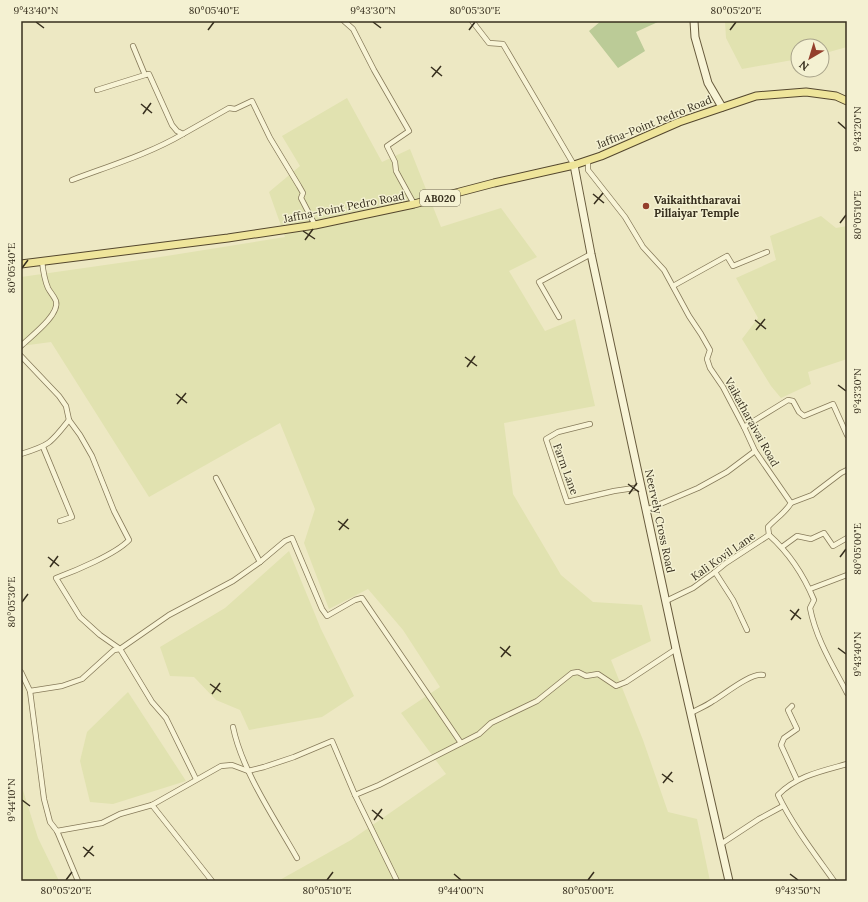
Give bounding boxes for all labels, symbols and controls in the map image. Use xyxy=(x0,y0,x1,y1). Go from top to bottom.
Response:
text: 9°43'40"N xyxy=(14,4,59,17)
text: 80°05'40"E xyxy=(189,4,239,17)
text: 9°43'30"N xyxy=(350,4,396,17)
text: 80°05'30"E xyxy=(449,4,501,17)
text: 80°05'20"E xyxy=(711,4,761,17)
north arrow xyxy=(790,38,830,78)
text: N xyxy=(796,57,812,74)
street label: Jaffna-Point Pedro Road xyxy=(593,92,714,152)
text: 9°43'20"N xyxy=(851,106,864,152)
street label: Jaffna-Point Pedro Road xyxy=(281,188,406,226)
road number: AB020 xyxy=(420,190,460,206)
text: 80°05'10"E xyxy=(851,190,864,240)
place label: Vaikaiththaravai Pillaiyar Temple xyxy=(654,193,741,220)
marker: Vaikaiththaravai Pillaiyar Temple xyxy=(641,201,651,211)
text: 80°05'40"E xyxy=(5,243,18,293)
text: 9°43'30"N xyxy=(851,368,864,414)
street label: Vaikatharaivai Road xyxy=(721,374,783,469)
street label: Farm Lane xyxy=(550,441,582,497)
street label: Neervely Cross Road xyxy=(642,468,678,574)
text: 80°05'00"E xyxy=(851,523,864,575)
street label: Kali Kovil Lane xyxy=(688,529,758,583)
text: 80°05'30"E xyxy=(5,576,18,628)
text: 9°43'40"N xyxy=(851,631,864,676)
text: 9°44'10"N xyxy=(5,778,18,822)
text: 80°05'20"E xyxy=(41,884,91,897)
text: 80°05'10"E xyxy=(302,884,352,897)
text: 9°44'00"N xyxy=(438,884,484,897)
text: 80°05'00"E xyxy=(562,884,614,897)
text: 9°43'50"N xyxy=(775,884,821,897)

